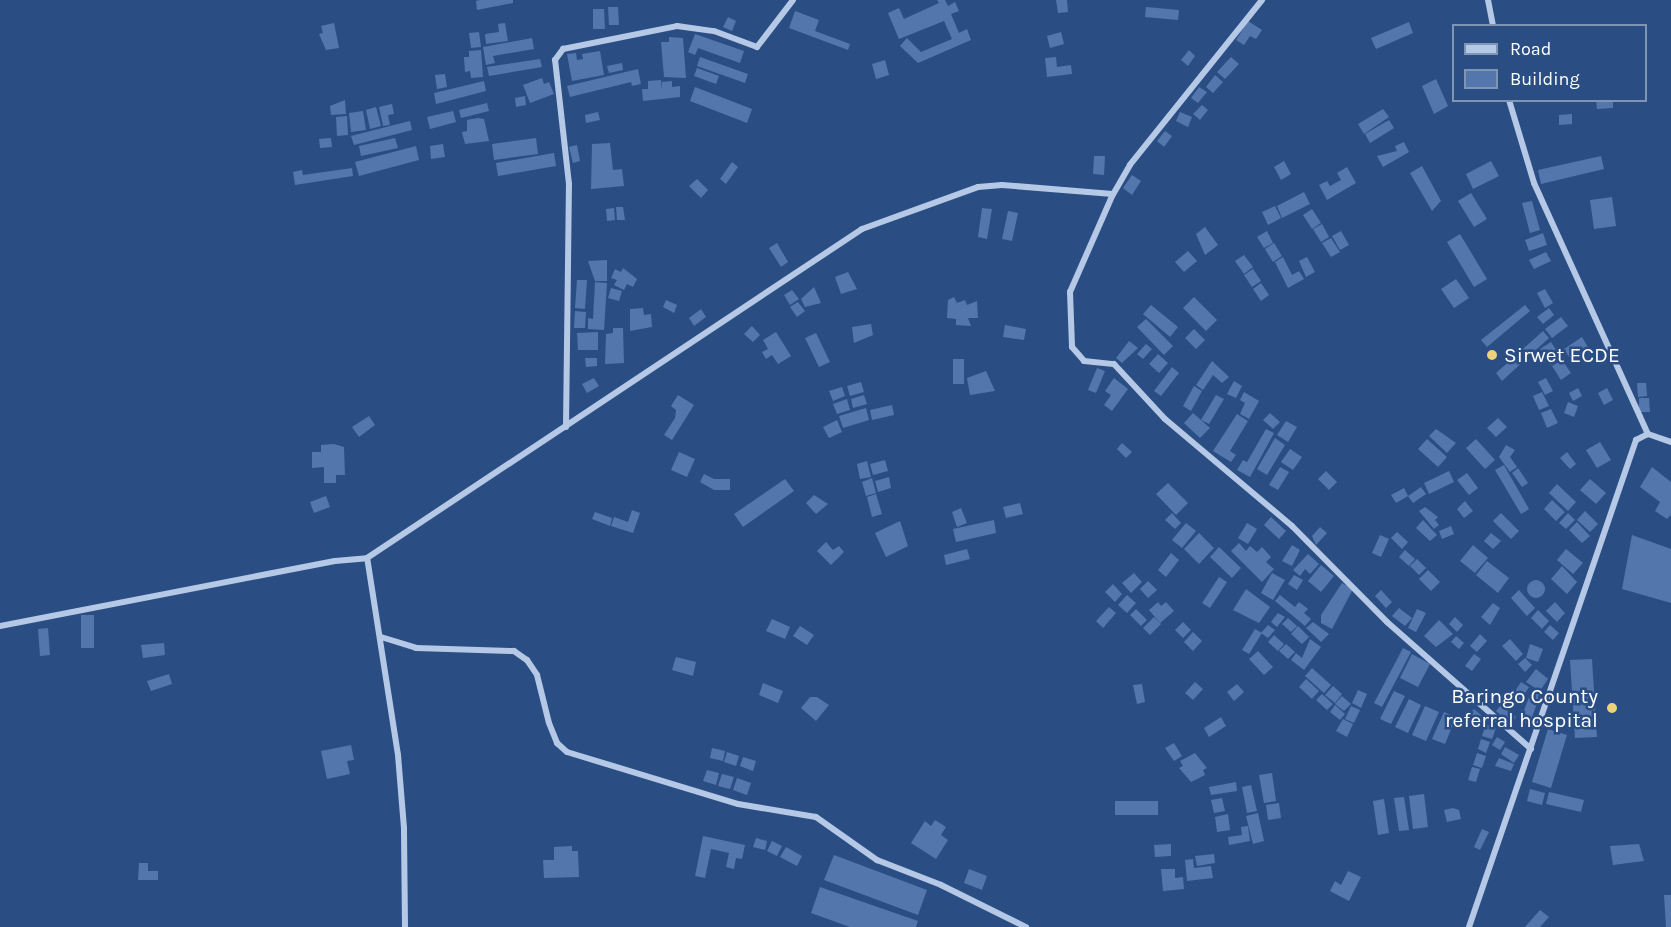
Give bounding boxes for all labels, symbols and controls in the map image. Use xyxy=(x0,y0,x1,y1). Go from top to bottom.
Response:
legend xyxy=(1452,24,1647,102)
text: Road xyxy=(1510,38,1551,60)
text: Building xyxy=(1510,68,1580,90)
place label: Sirwet ECDE xyxy=(1504,342,1620,368)
marker: Sirwet ECDE xyxy=(1485,348,1499,362)
place label: Baringo County referral hospital xyxy=(1445,683,1598,733)
marker: Baringo County referral hospital xyxy=(1603,699,1621,717)

